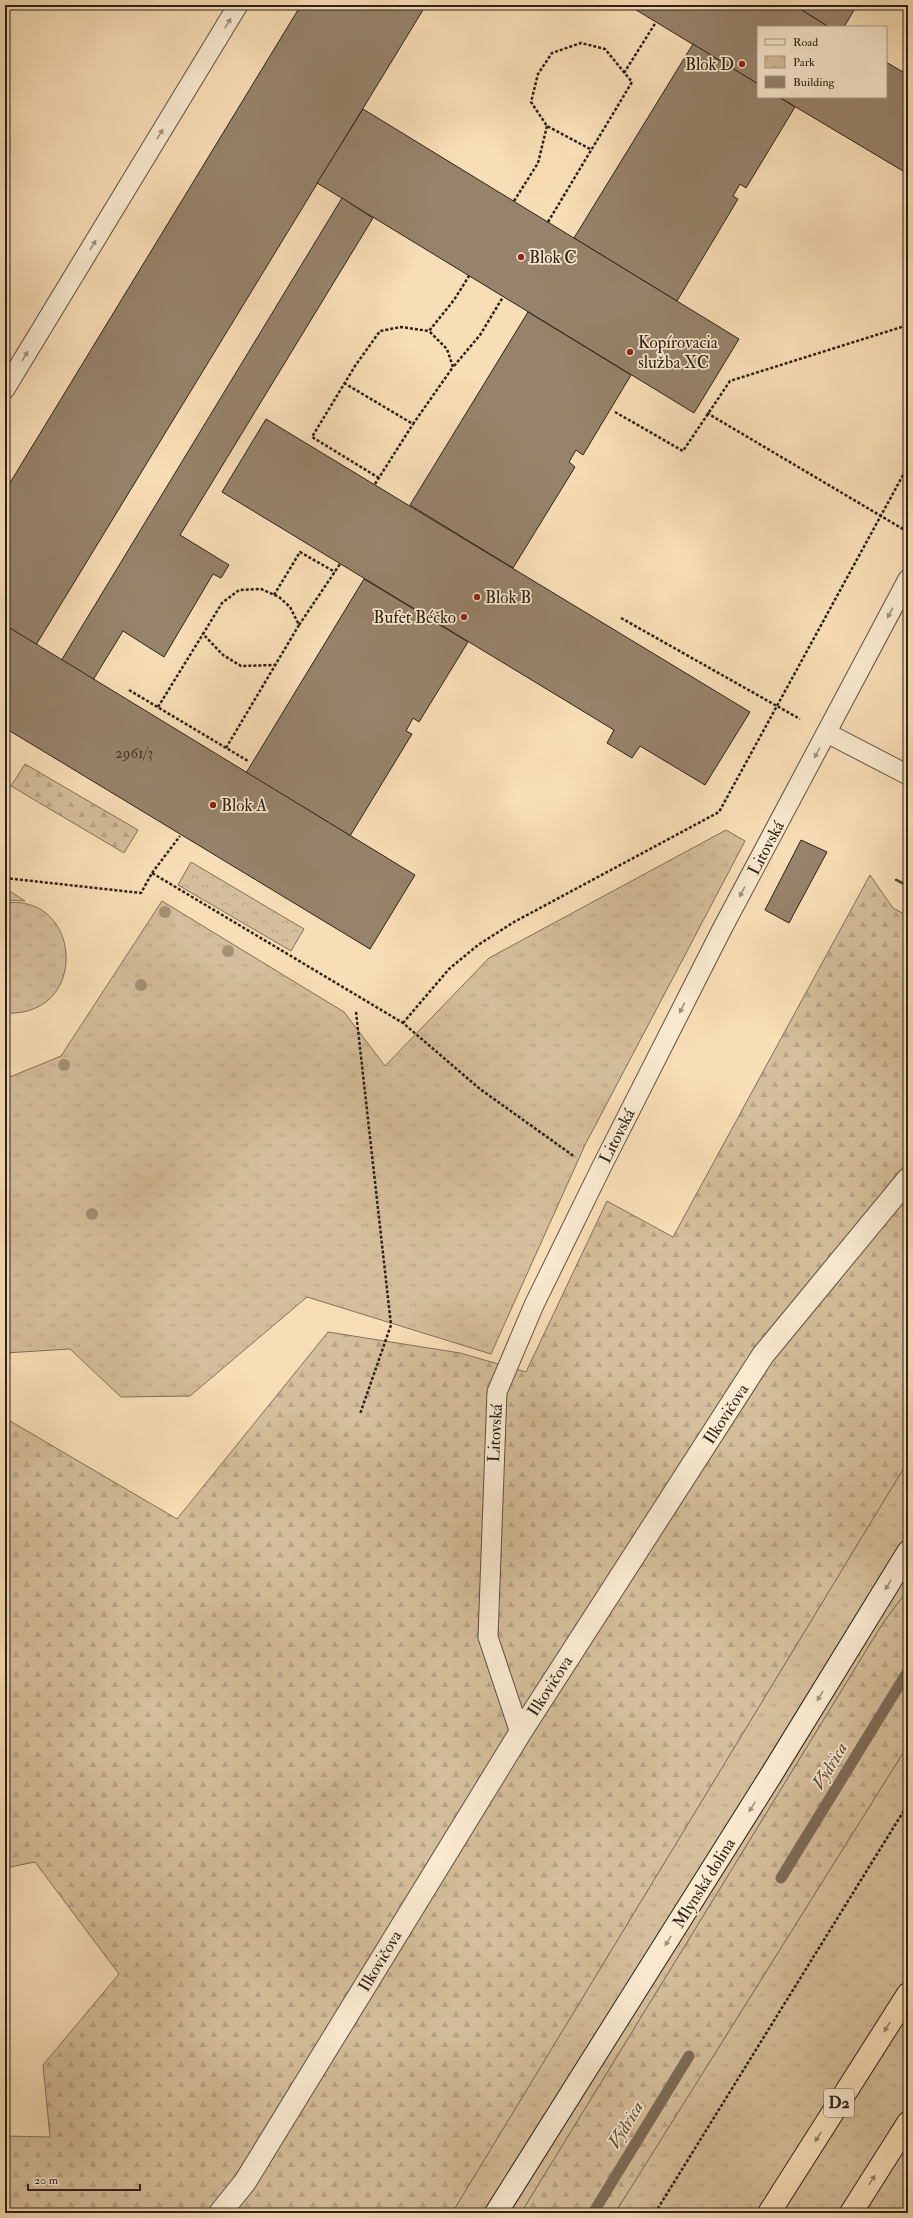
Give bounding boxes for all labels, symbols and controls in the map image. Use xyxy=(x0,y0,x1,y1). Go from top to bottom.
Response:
one-way arrow xyxy=(224,17,231,29)
legend xyxy=(757,26,887,98)
text: Road xyxy=(793,35,818,50)
place label: Blok D xyxy=(685,54,734,75)
text: Park xyxy=(793,55,815,70)
marker: Blok D xyxy=(737,59,747,69)
text: Building xyxy=(793,75,836,90)
one-way arrow xyxy=(157,128,164,140)
one-way arrow xyxy=(89,239,96,251)
place label: Blok C xyxy=(529,247,577,268)
marker: Blok C xyxy=(516,252,526,262)
place label: Kopírovacia služba XC xyxy=(638,332,719,373)
marker: Kopírovacia služba XC xyxy=(625,347,635,357)
one-way arrow xyxy=(22,350,29,362)
place label: Blok B xyxy=(485,587,531,608)
marker: Blok B xyxy=(472,592,482,602)
place label: Bufet Béčko xyxy=(373,607,456,628)
one-way arrow xyxy=(887,607,893,619)
marker: Bufet Béčko xyxy=(459,612,469,622)
house number: 2961/3 xyxy=(115,744,153,763)
one-way arrow xyxy=(813,747,820,759)
place label: Blok A xyxy=(221,795,267,816)
marker: Blok A xyxy=(208,800,218,810)
street label: Litovská xyxy=(743,816,789,879)
one-way arrow xyxy=(739,887,745,898)
one-way arrow xyxy=(679,1002,685,1014)
street label: Litovská xyxy=(594,1104,640,1167)
street label: Ilkovičova xyxy=(699,1379,754,1448)
street label: Litovská xyxy=(483,1402,507,1463)
one-way arrow xyxy=(884,1579,891,1591)
street label: Ilkovičova xyxy=(523,1651,578,1720)
one-way arrow xyxy=(816,1691,824,1701)
water label: Vydrica xyxy=(807,1738,853,1794)
one-way arrow xyxy=(748,1801,755,1813)
street label: Mlynská dolina xyxy=(668,1833,741,1933)
street label: Ilkovičova xyxy=(354,1926,407,1996)
one-way arrow xyxy=(664,1936,672,1946)
one-way arrow xyxy=(883,2022,891,2032)
road number: D2 xyxy=(824,2089,854,2117)
water label: Vydrica xyxy=(603,2097,649,2153)
one-way arrow xyxy=(814,2131,821,2143)
scale bar xyxy=(28,2166,140,2192)
text: 20 m xyxy=(34,2173,59,2188)
one-way arrow xyxy=(868,2174,875,2186)

